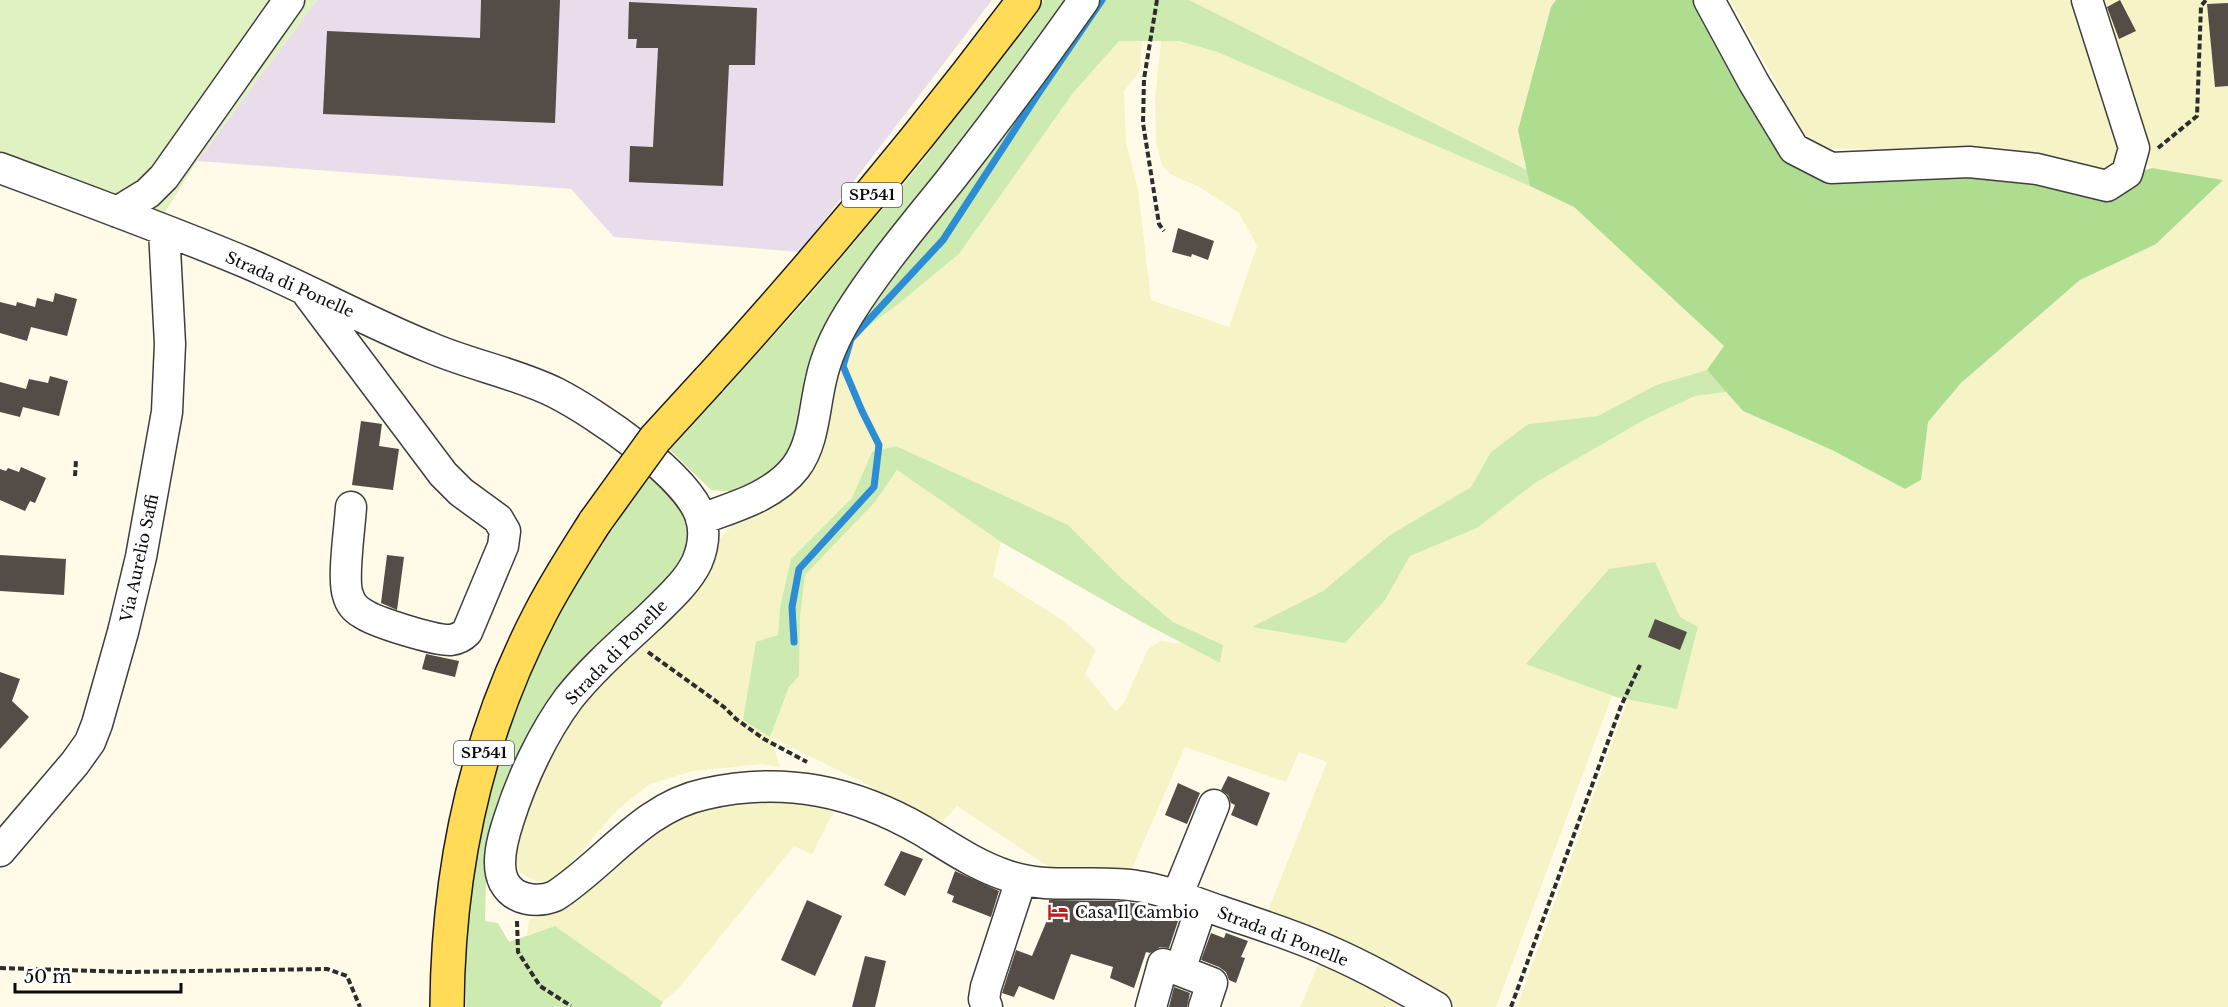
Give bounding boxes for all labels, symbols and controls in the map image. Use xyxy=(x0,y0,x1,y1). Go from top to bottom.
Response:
road number: SP541 xyxy=(842,183,902,207)
street label: Strada di Ponelle xyxy=(223,247,357,321)
street label: Via Aurelio Saffi xyxy=(115,492,162,625)
street label: Strada di Ponelle xyxy=(561,595,671,709)
road number: SP541 xyxy=(454,741,514,765)
hotel icon: Casa Il Cambio xyxy=(1046,900,1070,924)
place label: Casa Il Cambio xyxy=(1075,902,1199,922)
street label: Strada di Ponelle xyxy=(1215,902,1351,970)
scale bar xyxy=(15,956,182,994)
text: 50 m xyxy=(24,966,72,988)

